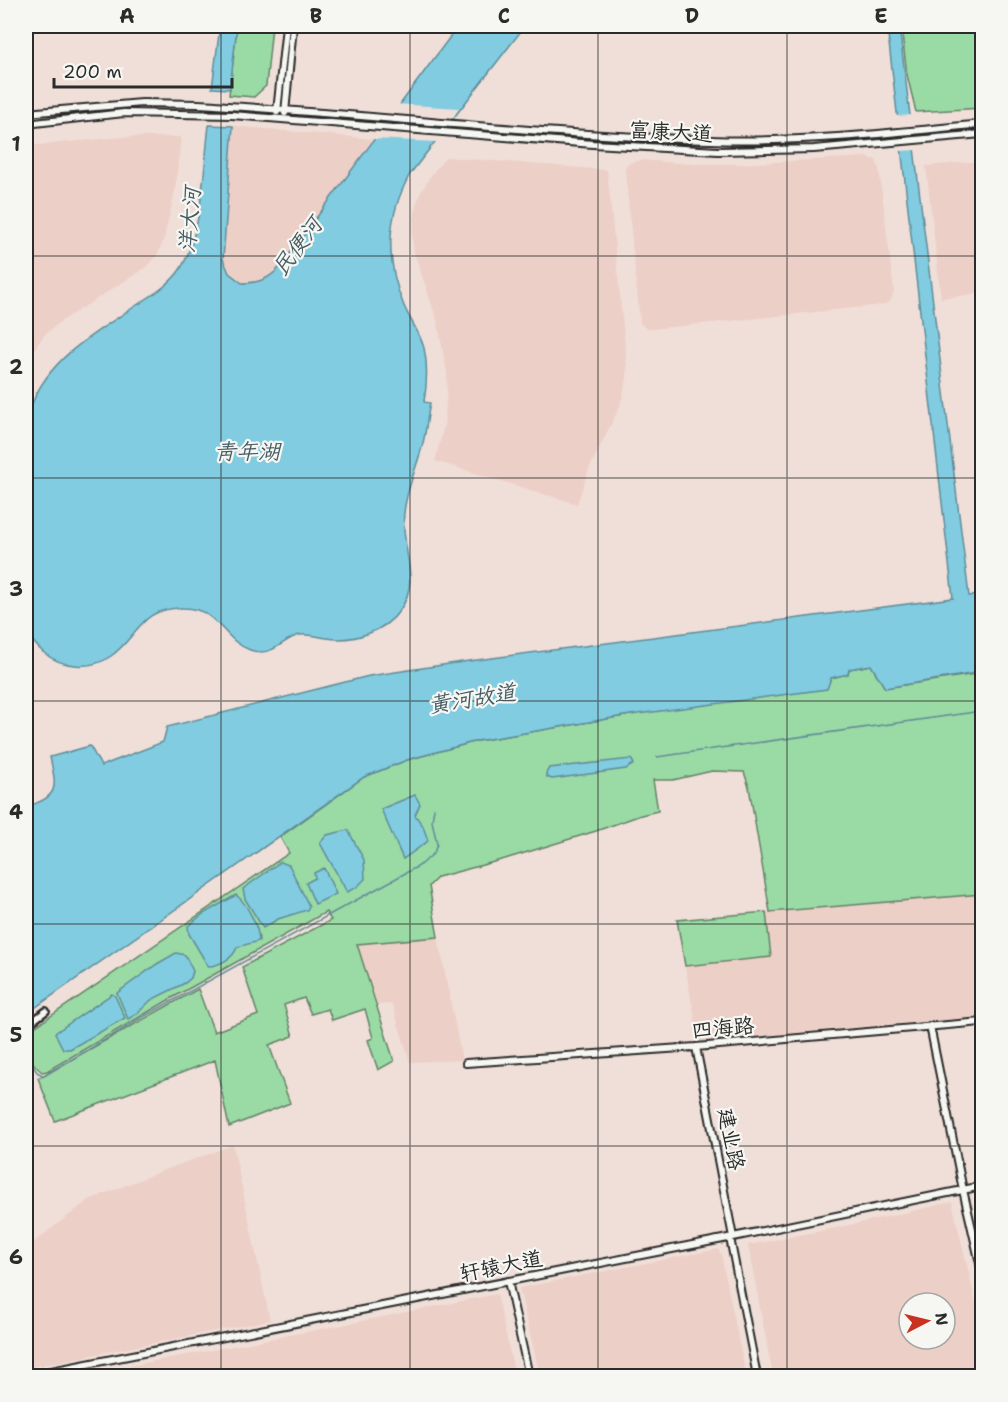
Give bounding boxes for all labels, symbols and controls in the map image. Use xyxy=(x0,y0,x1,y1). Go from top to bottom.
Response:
text: A xyxy=(119,3,135,29)
text: B xyxy=(310,3,322,29)
text: C xyxy=(498,3,510,29)
text: D xyxy=(685,3,699,29)
text: E xyxy=(874,3,888,29)
scale bar xyxy=(54,51,232,89)
text: 200 m xyxy=(63,60,122,84)
street label: 富康大道 xyxy=(628,116,714,148)
text: 1 xyxy=(11,131,21,157)
water label: 洋大河 xyxy=(172,183,207,254)
water label: 民便河 xyxy=(266,209,331,281)
text: 2 xyxy=(9,354,23,380)
water label: 青年湖 xyxy=(214,437,282,466)
text: 3 xyxy=(9,576,23,602)
water label: 黄河故道 xyxy=(426,677,520,720)
text: 4 xyxy=(9,799,23,825)
street label: 四海路 xyxy=(690,1011,756,1045)
text: 5 xyxy=(10,1022,22,1048)
street label: 建业路 xyxy=(711,1105,751,1173)
text: 6 xyxy=(9,1244,23,1270)
street label: 轩辕大道 xyxy=(457,1244,545,1288)
north arrow xyxy=(897,1291,957,1351)
text: N xyxy=(930,1312,953,1327)

